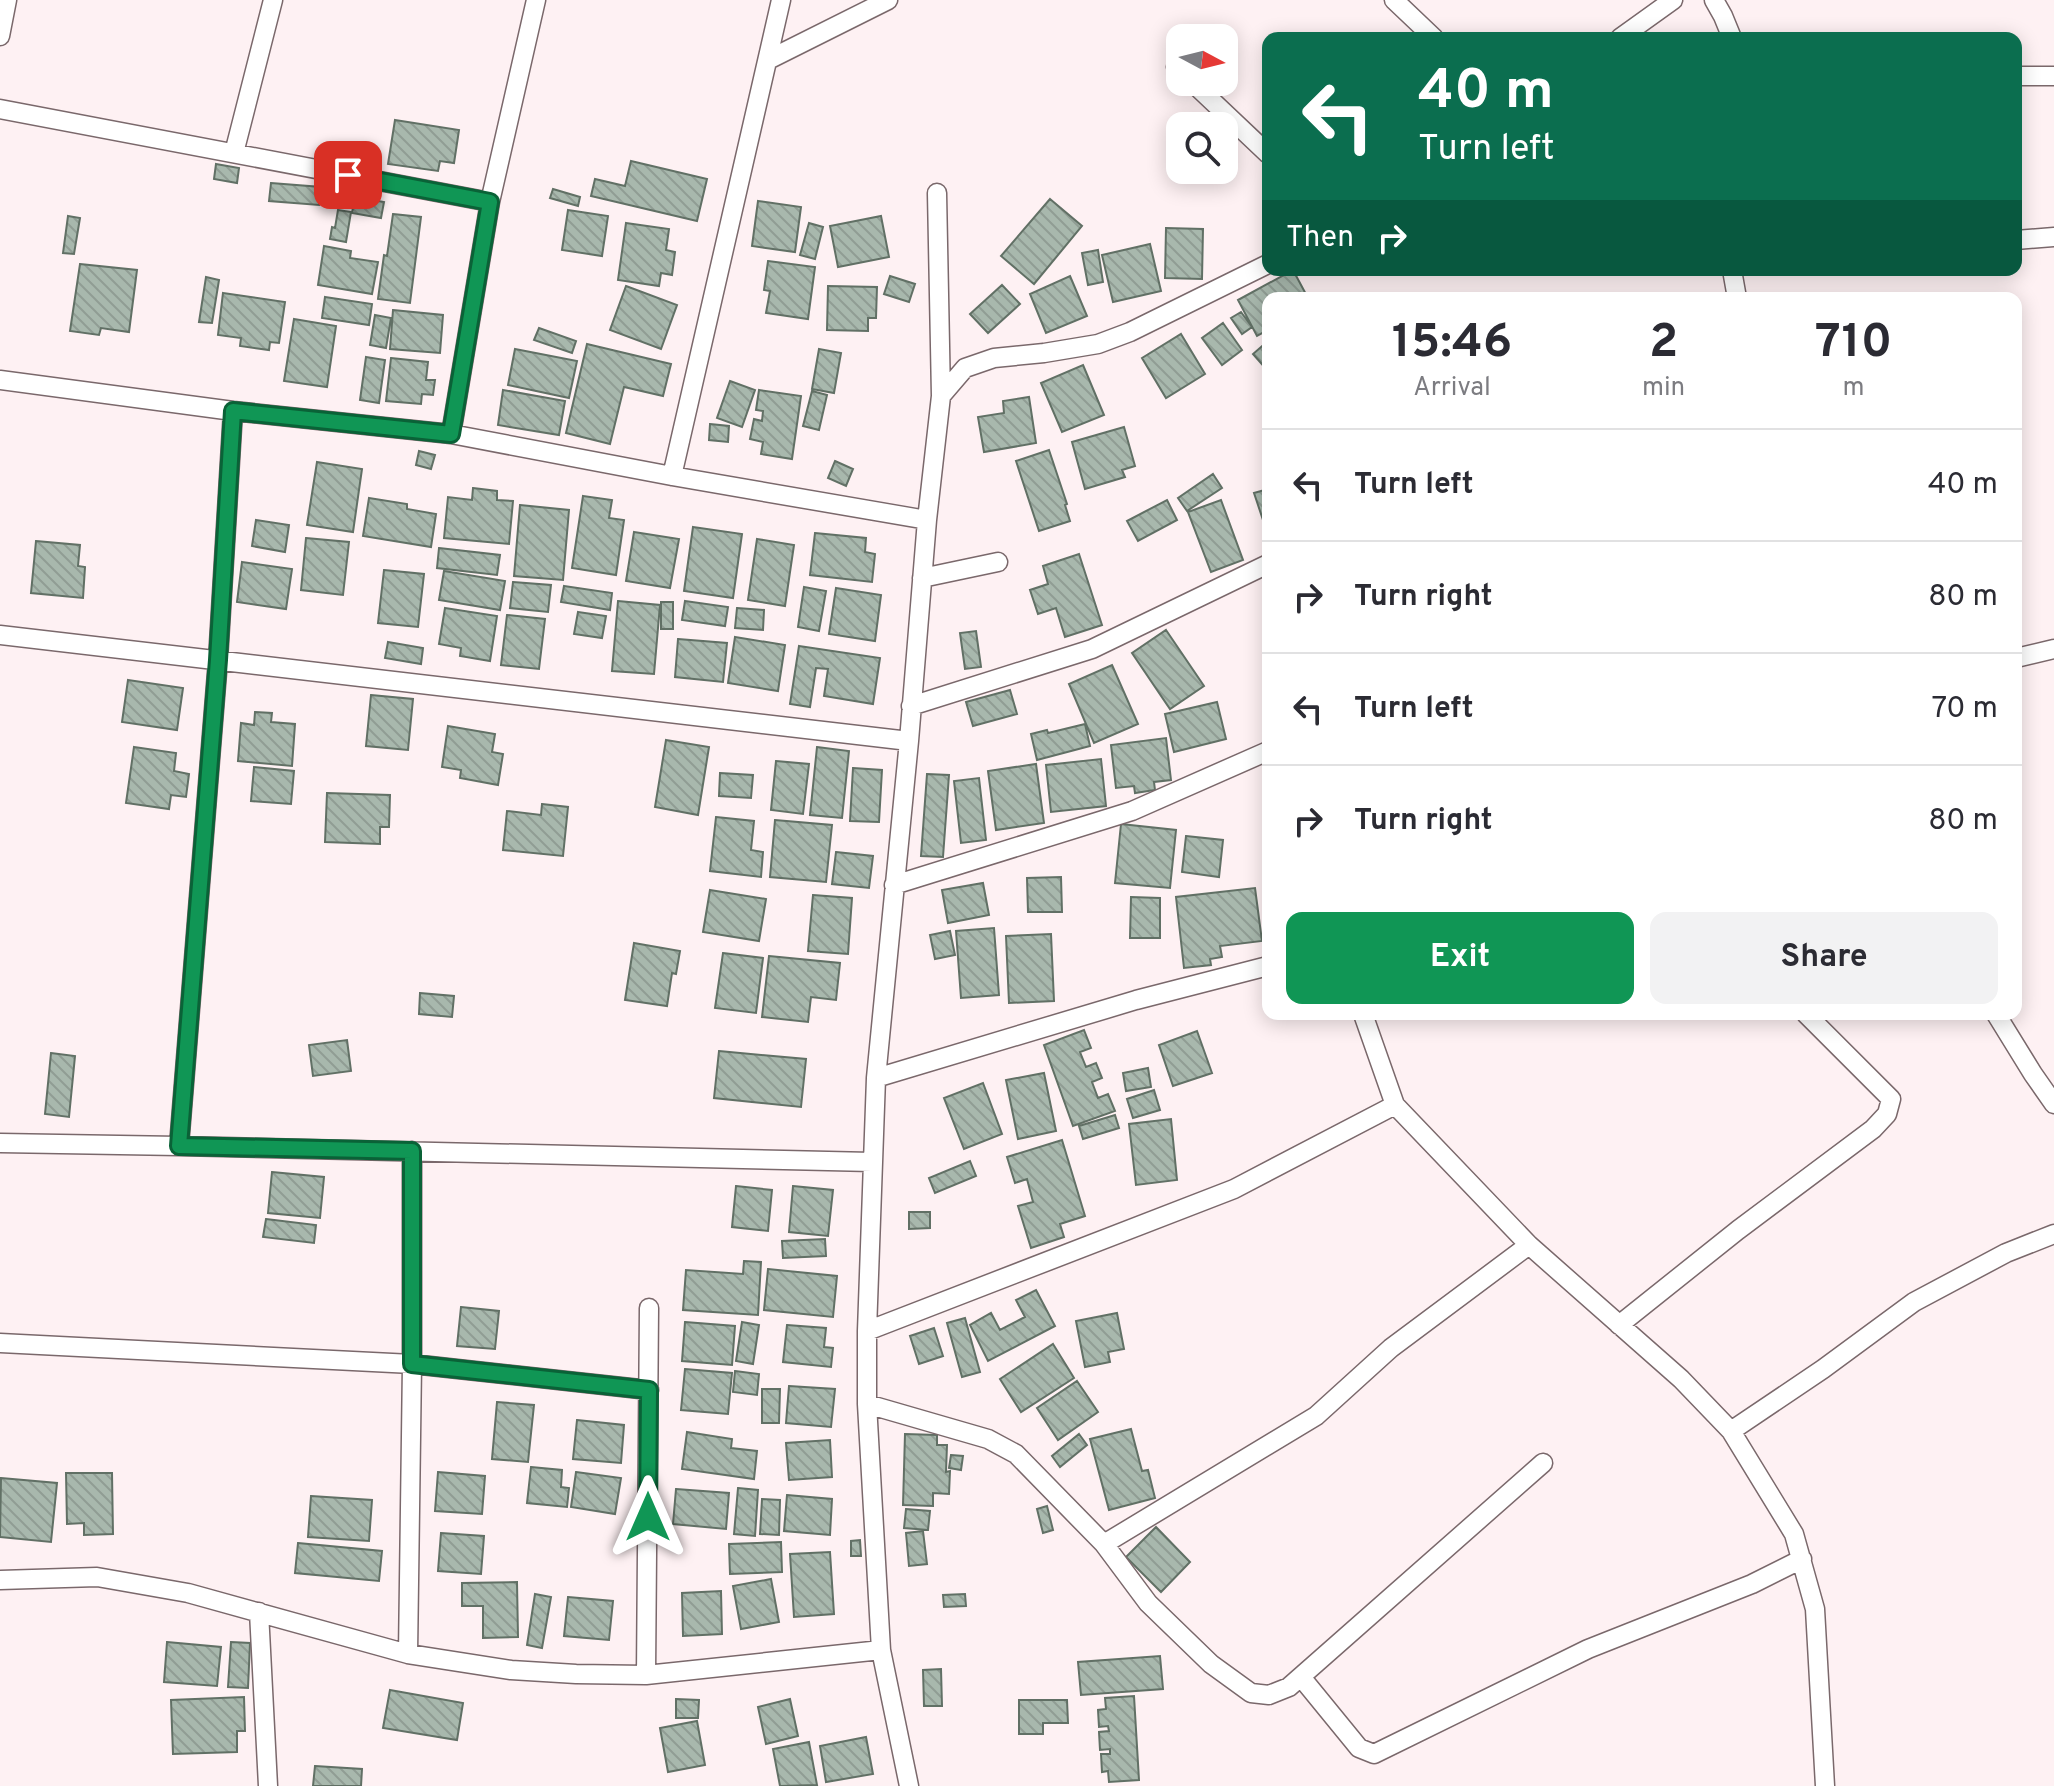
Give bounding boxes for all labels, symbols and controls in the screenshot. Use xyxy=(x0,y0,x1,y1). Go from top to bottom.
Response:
north arrow xyxy=(1166,24,1238,96)
map controls xyxy=(1166,24,1238,184)
text: 40 m xyxy=(1418,58,1554,128)
icon: left xyxy=(1286,64,1390,168)
button: search xyxy=(1166,112,1238,184)
text: Turn left xyxy=(1418,127,1555,173)
pin xyxy=(314,141,382,209)
icon: arrive xyxy=(326,153,370,197)
icon: right xyxy=(1370,216,1414,260)
text: Then xyxy=(1286,220,1354,257)
text: 15:46 xyxy=(1392,314,1512,374)
text: 2 xyxy=(1649,314,1678,374)
text: 710 xyxy=(1815,314,1892,374)
text: Arrival xyxy=(1413,372,1491,405)
text: min xyxy=(1642,372,1685,405)
text: m xyxy=(1843,372,1865,405)
icon: left xyxy=(1286,463,1330,507)
text: Turn left xyxy=(1354,467,1474,504)
text: 40 m xyxy=(1928,467,1998,504)
icon: right xyxy=(1286,575,1330,619)
text: Turn right xyxy=(1354,579,1492,616)
text: 80 m xyxy=(1928,579,1998,616)
icon: left xyxy=(1286,687,1330,731)
text: Turn left xyxy=(1354,691,1474,728)
text: 70 m xyxy=(1932,691,1998,728)
icon: right xyxy=(1286,799,1330,843)
text: Turn right xyxy=(1354,803,1492,840)
text: 80 m xyxy=(1928,803,1998,840)
button: Exit xyxy=(1286,912,1634,1004)
button: Share xyxy=(1650,912,1998,1004)
position arrow xyxy=(606,1475,690,1559)

